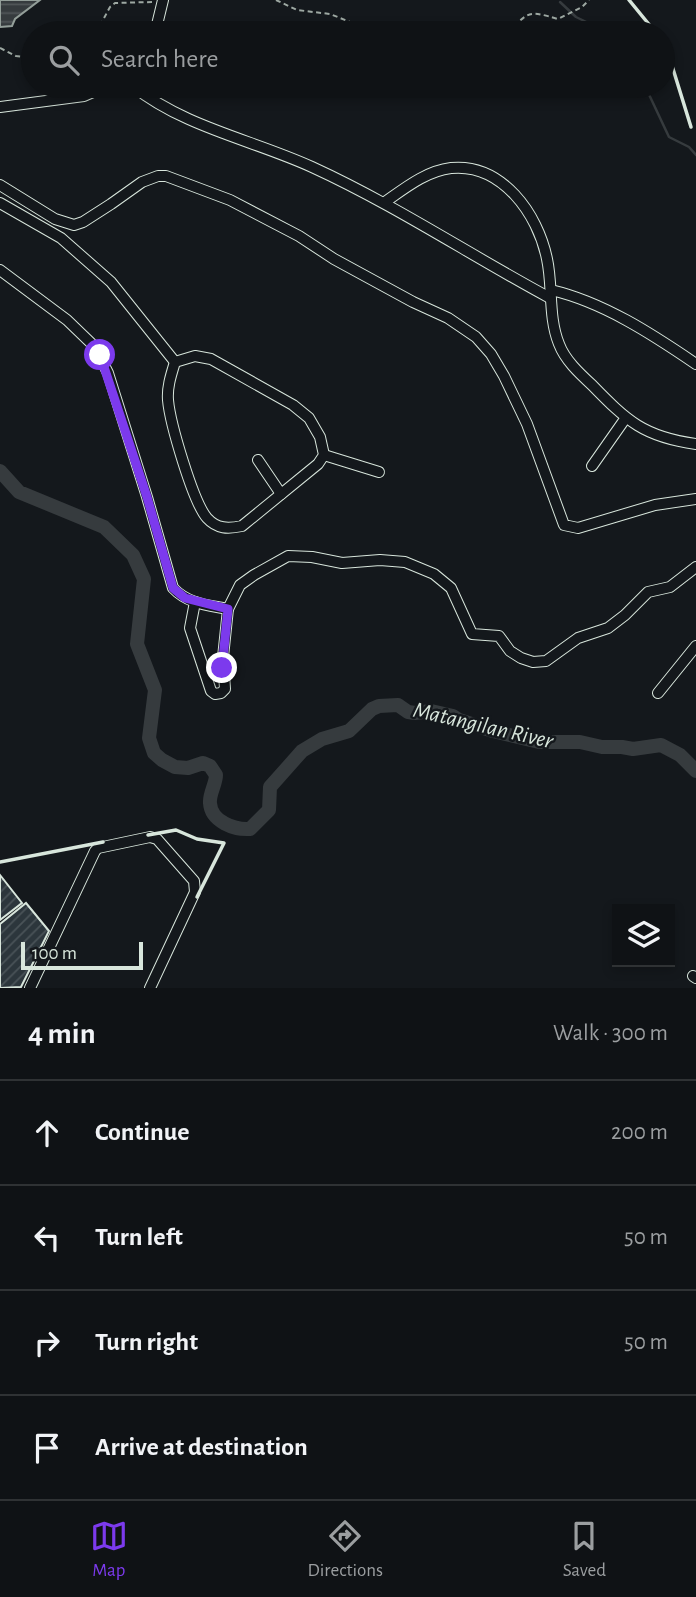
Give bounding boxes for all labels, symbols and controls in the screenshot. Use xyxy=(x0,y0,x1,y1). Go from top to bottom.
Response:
search box xyxy=(21,21,675,98)
icon: search xyxy=(45,41,83,79)
text: Search here xyxy=(101,46,219,72)
route start xyxy=(84,339,115,370)
route end xyxy=(206,652,237,683)
water label: Matangilan River xyxy=(411,699,556,753)
map controls xyxy=(612,904,675,967)
button: layers xyxy=(612,904,675,967)
scale bar xyxy=(21,939,144,971)
text: 100 m xyxy=(32,944,77,963)
text: 4 min xyxy=(28,1019,96,1049)
text: Walk · 300 m xyxy=(553,1022,668,1045)
icon: ahead xyxy=(28,1114,66,1152)
text: Continue xyxy=(95,1119,190,1145)
text: 200 m xyxy=(611,1121,668,1144)
icon: left xyxy=(28,1219,66,1257)
text: Turn left xyxy=(95,1224,183,1250)
text: 50 m xyxy=(624,1226,668,1249)
icon: right xyxy=(28,1324,66,1362)
text: Turn right xyxy=(95,1329,198,1355)
text: 50 m xyxy=(624,1331,668,1354)
icon: arrive xyxy=(28,1429,66,1467)
text: Arrive at destination xyxy=(95,1434,308,1460)
tab: Map xyxy=(90,1517,128,1582)
tab: Directions xyxy=(307,1517,383,1582)
tab: Saved xyxy=(563,1517,606,1582)

